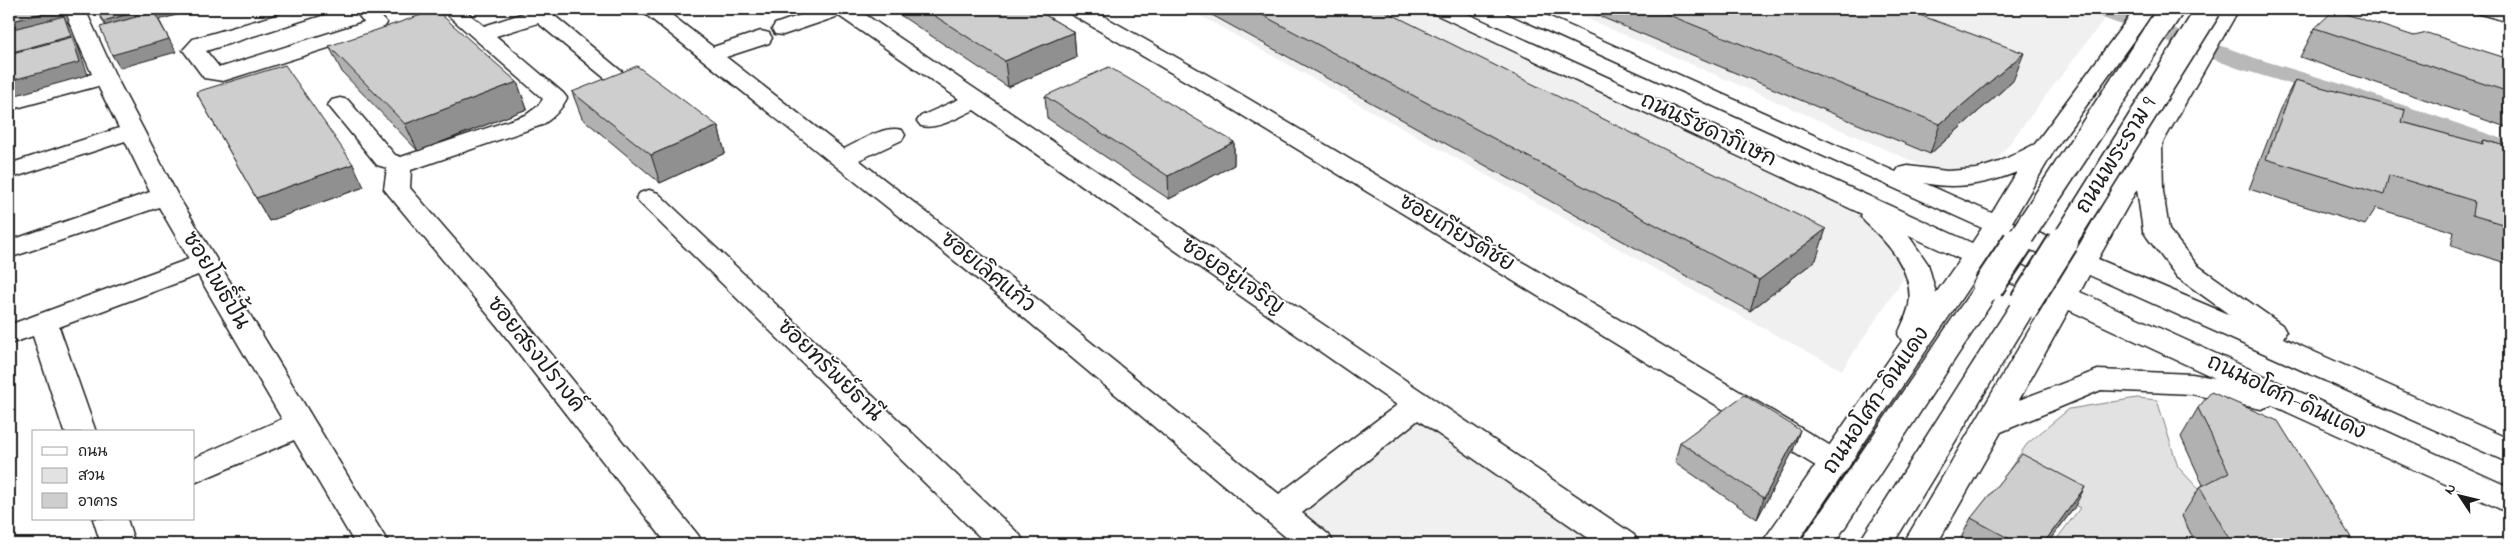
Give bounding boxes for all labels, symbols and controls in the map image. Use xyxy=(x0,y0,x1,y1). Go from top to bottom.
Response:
street label: ถนนรัชดาภิเษก xyxy=(1635,85,1781,177)
street label: ถนนพระราม 9 xyxy=(2068,91,2166,221)
street label: ซอยเกียรติชัย xyxy=(1392,187,1520,281)
street label: ซอยโพธิ์ปั้น xyxy=(173,222,263,336)
street label: ซอยเลิศแก้ว xyxy=(933,224,1042,321)
street label: ซอยอยู่เจริญ xyxy=(1174,231,1290,323)
street label: ซอยสรงปรางค์ xyxy=(478,289,593,420)
street label: ซอยทรัพย์ธานี xyxy=(769,311,890,430)
street label: ถนนอโศก-ดินแดง xyxy=(1815,320,1938,481)
street label: ถนนอโศก-ดินแดง xyxy=(2201,346,2371,449)
legend xyxy=(32,430,195,520)
text: ถนน xyxy=(78,441,107,463)
text: สวน xyxy=(78,465,105,487)
north arrow xyxy=(2436,470,2486,520)
text: N xyxy=(2439,480,2462,499)
text: อาคาร xyxy=(78,491,118,513)

